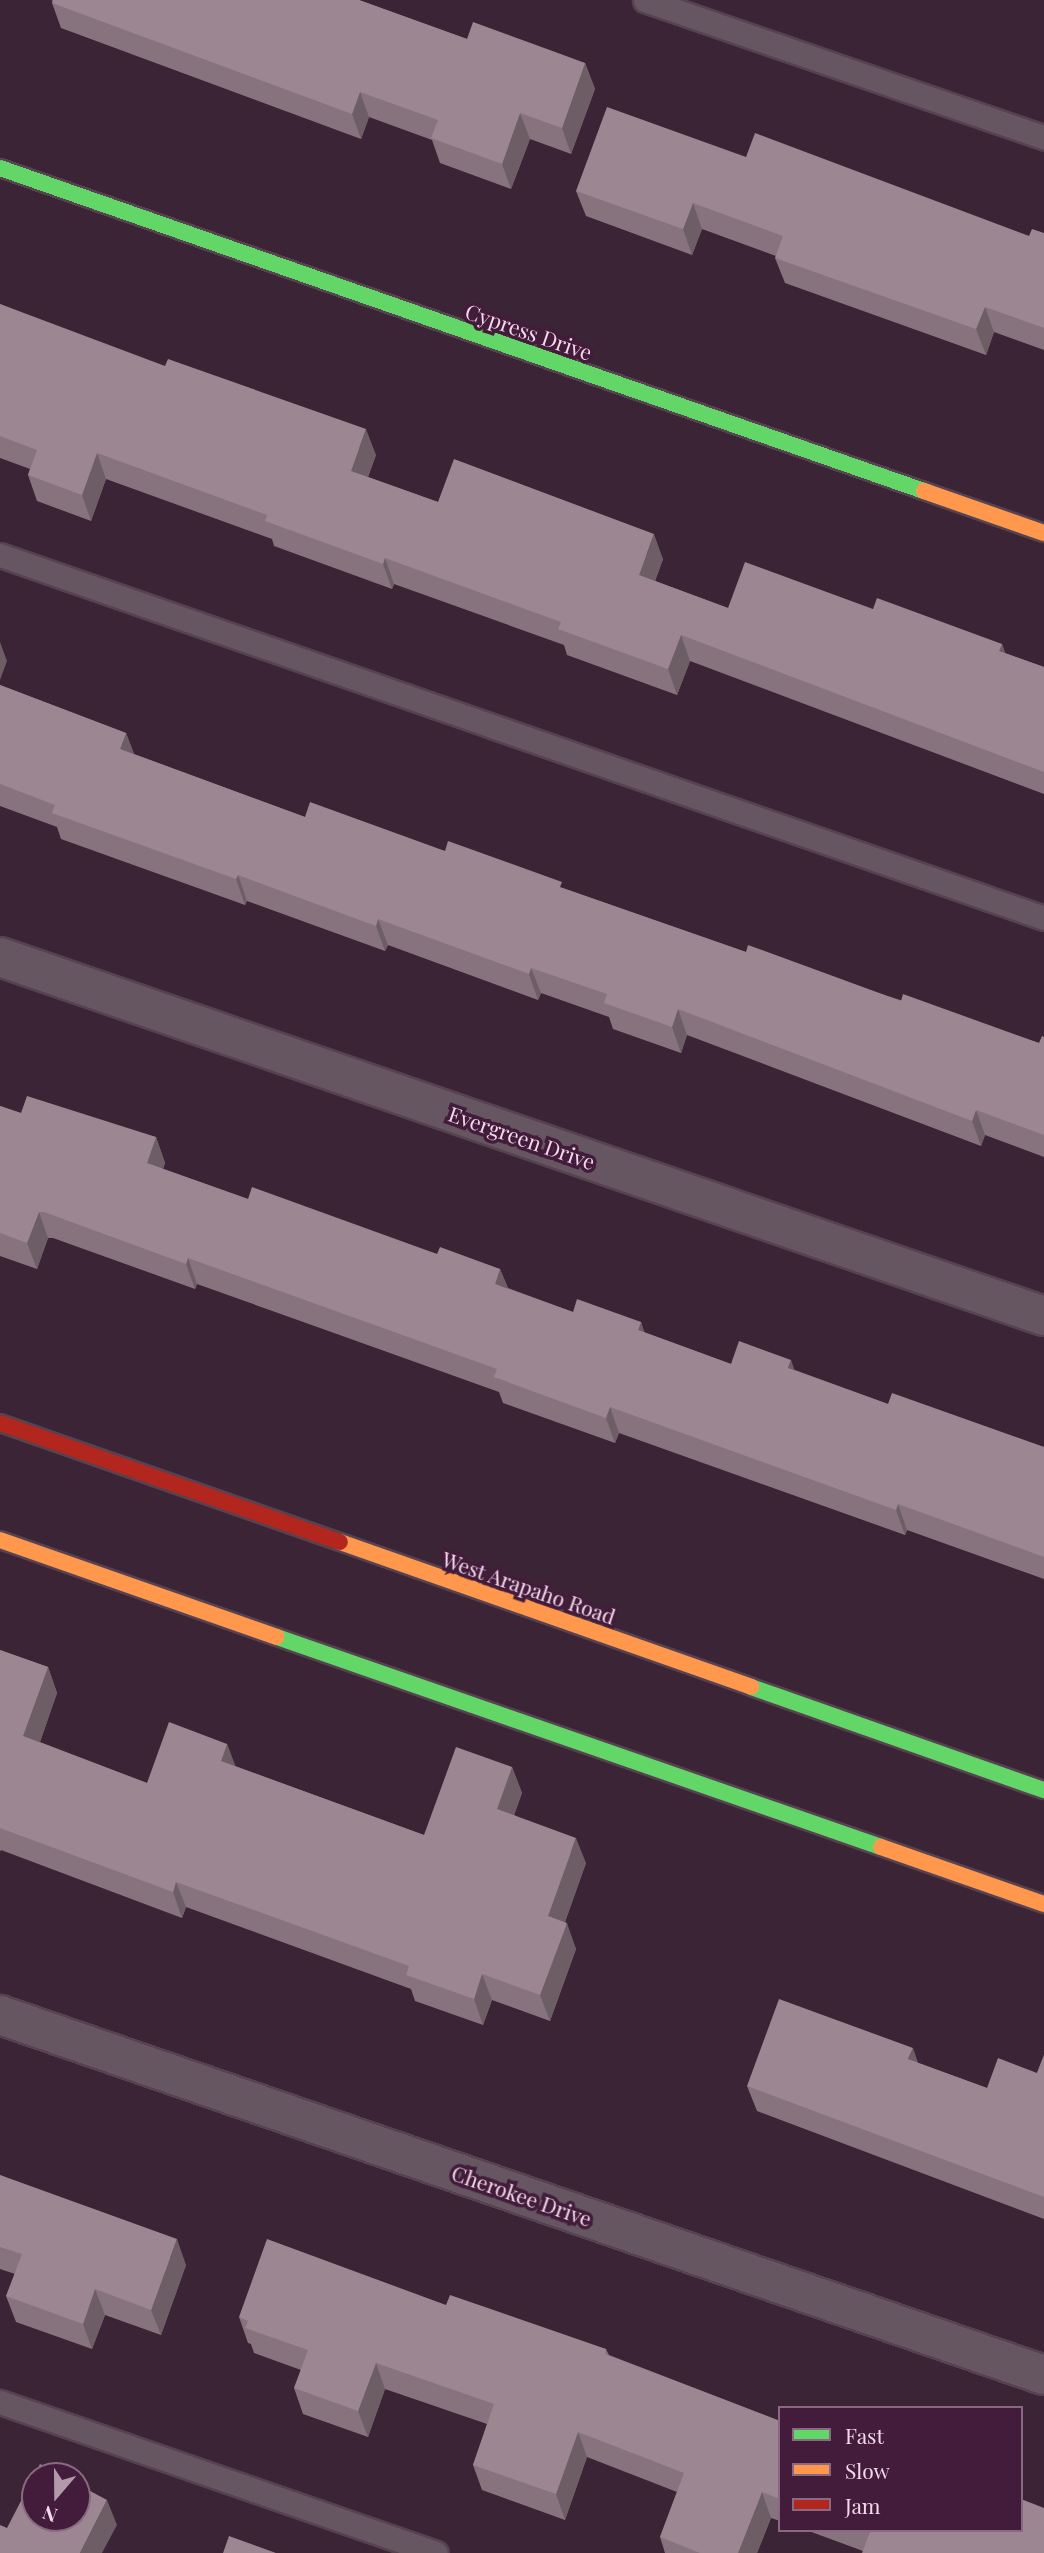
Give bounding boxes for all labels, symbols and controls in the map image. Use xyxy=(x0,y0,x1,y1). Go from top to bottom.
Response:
street label: Cypress Drive xyxy=(462,298,596,364)
street label: Evergreen Drive xyxy=(445,1100,599,1174)
street label: West Arapaho Road xyxy=(438,1545,620,1629)
street label: Cherokee Drive xyxy=(449,2159,595,2231)
legend xyxy=(778,2406,1023,2532)
text: Fast xyxy=(845,2421,884,2449)
text: Slow xyxy=(845,2456,890,2484)
north arrow xyxy=(21,2462,91,2532)
text: Jam xyxy=(845,2491,881,2519)
text: N xyxy=(39,2500,60,2529)

